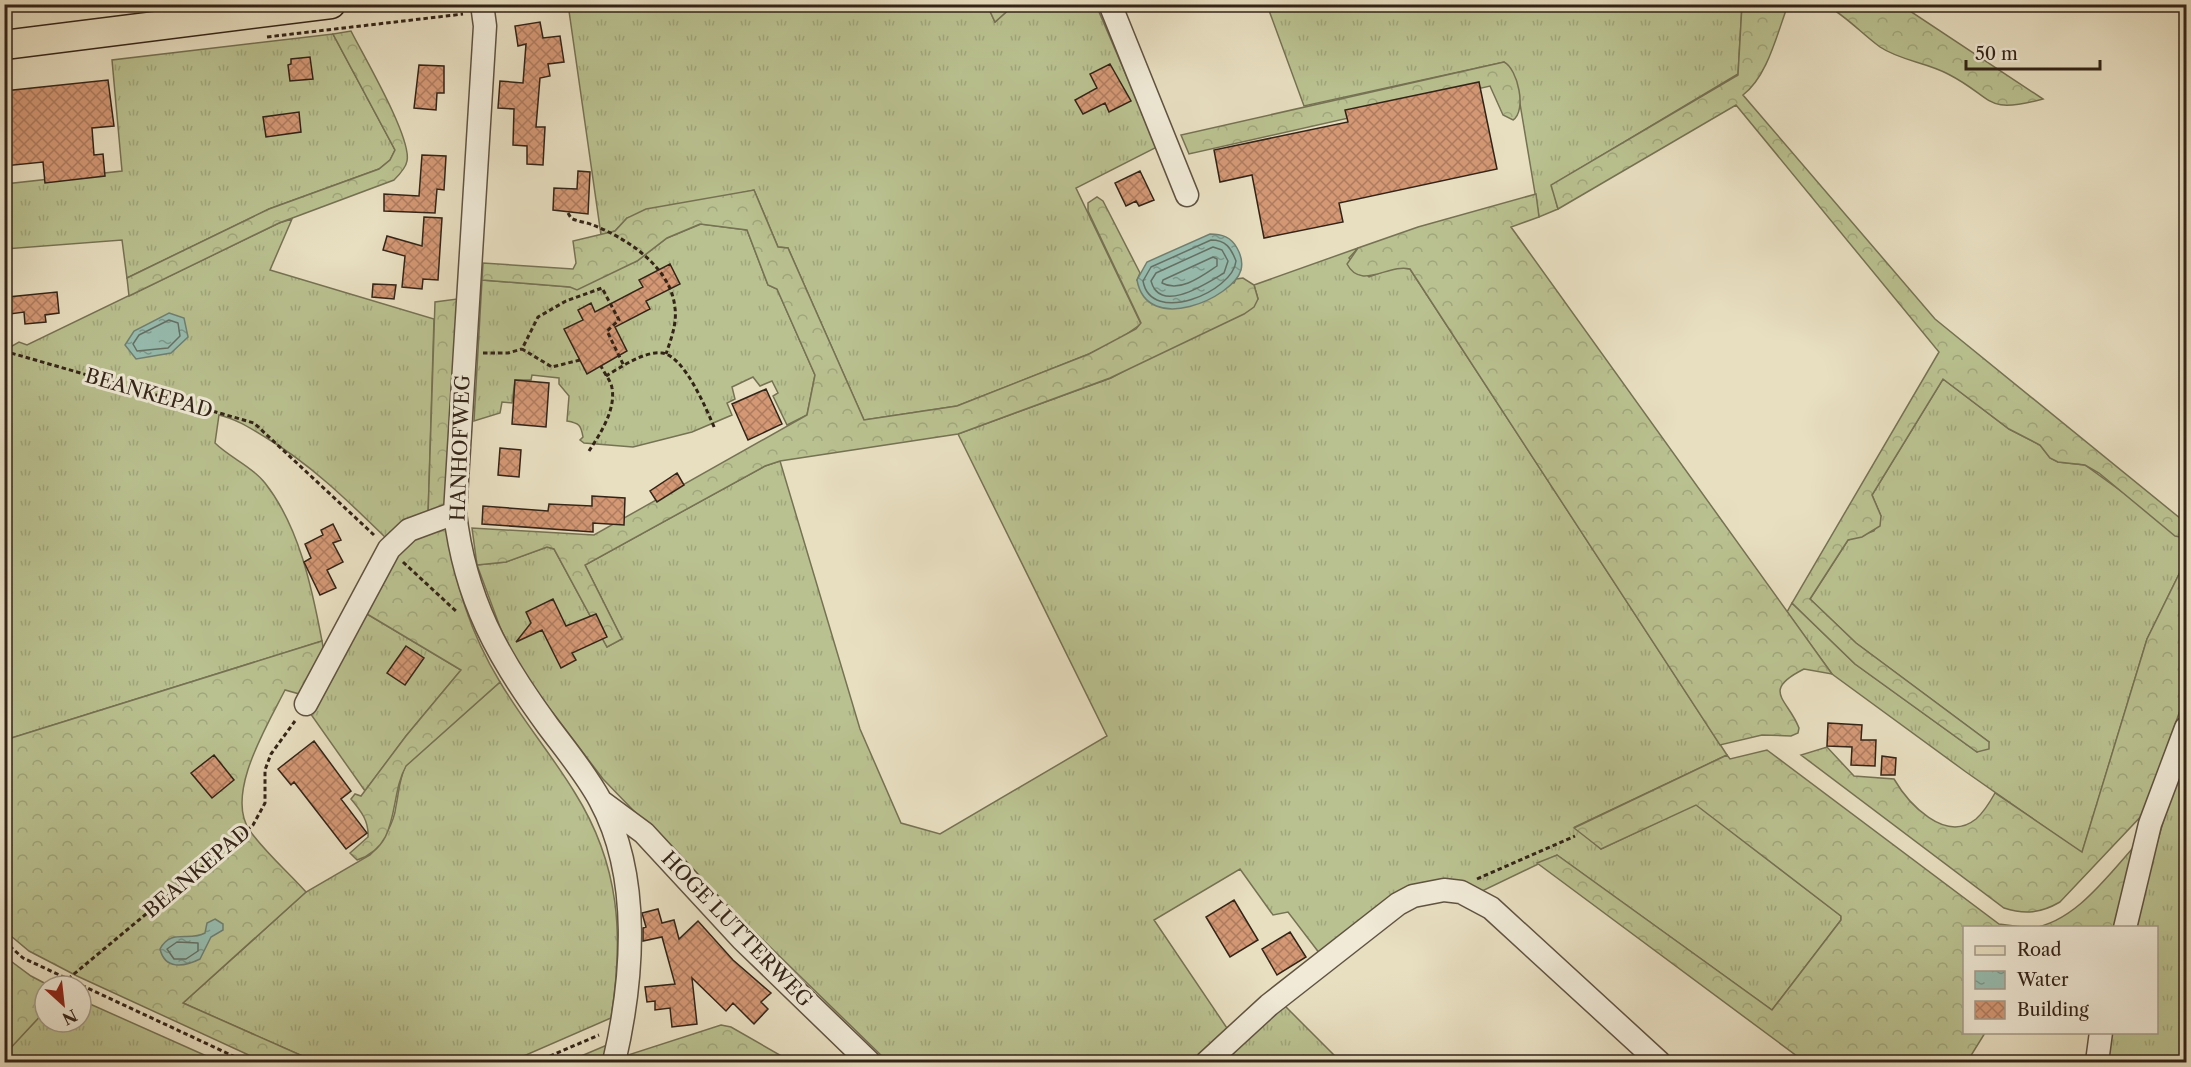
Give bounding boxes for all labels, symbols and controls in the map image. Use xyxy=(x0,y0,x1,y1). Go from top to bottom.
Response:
scale bar xyxy=(1966,33,2100,71)
text: 50 m xyxy=(1975,43,2018,65)
street label: BEANKEPAD xyxy=(82,363,216,423)
street label: HANHOFWEG xyxy=(445,374,475,522)
street label: BEANKEPAD xyxy=(139,820,255,922)
street label: HOGE LUTTERWEG xyxy=(657,846,817,1012)
legend xyxy=(1963,926,2158,1034)
text: Road xyxy=(2017,939,2062,961)
text: Water xyxy=(2016,969,2069,991)
north arrow xyxy=(33,974,93,1034)
text: Building xyxy=(2017,999,2089,1021)
text: N xyxy=(59,1005,81,1029)

